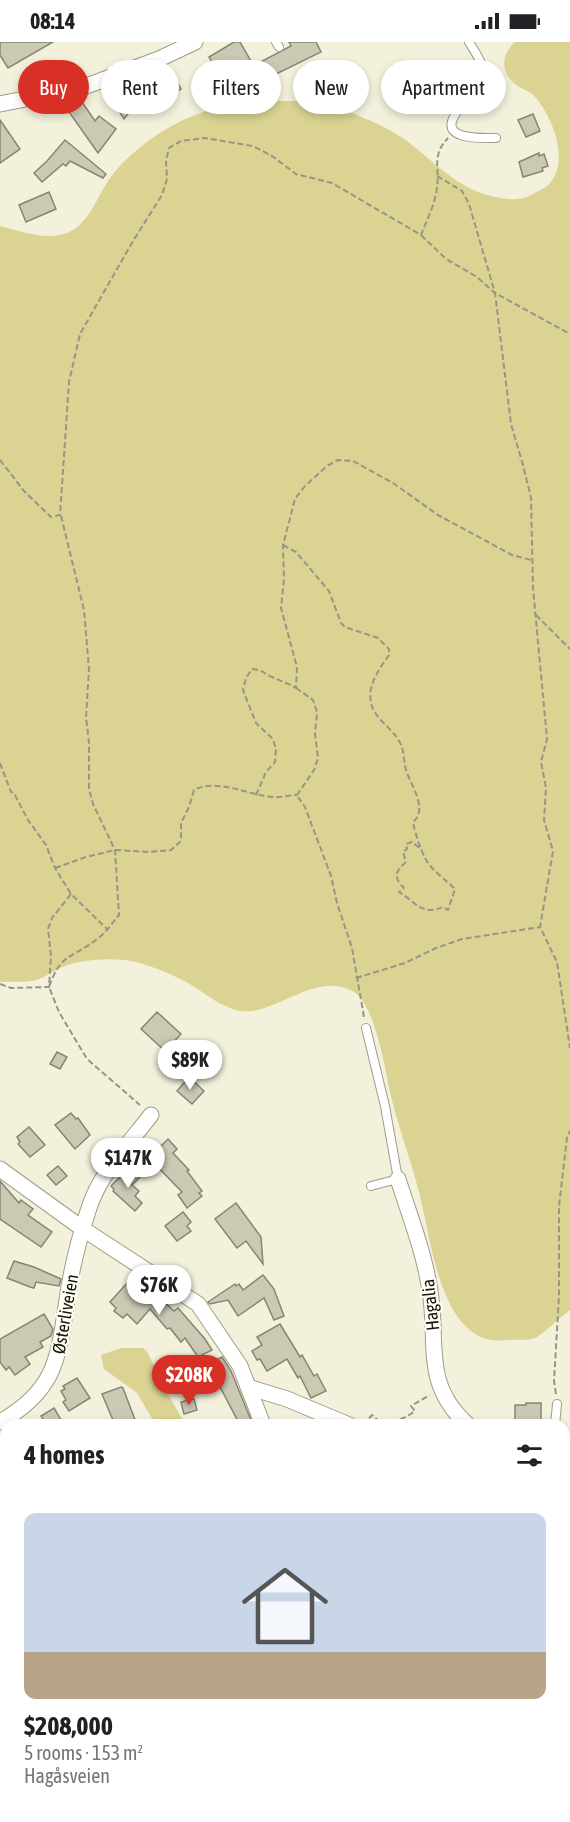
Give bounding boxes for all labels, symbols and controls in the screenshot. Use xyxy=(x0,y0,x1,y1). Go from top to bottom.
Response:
text: 08:14 xyxy=(30,8,75,34)
chip: Buy xyxy=(18,60,89,114)
chip: Rent xyxy=(101,60,179,114)
chip: Filters xyxy=(191,60,281,114)
chip: New xyxy=(293,60,369,114)
chip: Apartment xyxy=(381,60,506,114)
pin: $89K xyxy=(154,1040,226,1091)
text: $89K xyxy=(172,1048,209,1071)
pin: $147K xyxy=(86,1138,170,1189)
text: $147K xyxy=(105,1146,151,1169)
pin: $76K xyxy=(123,1265,195,1316)
street label: Østerliveien xyxy=(48,1272,82,1356)
text: $76K xyxy=(141,1273,178,1296)
street label: Hagalia xyxy=(417,1278,443,1332)
pin: $208K xyxy=(147,1355,231,1406)
text: $208K xyxy=(166,1363,212,1386)
icon: filters xyxy=(513,1439,546,1472)
text: 4 homes xyxy=(24,1440,104,1470)
icon: home xyxy=(231,1552,339,1660)
text: $208,000 xyxy=(24,1711,113,1741)
text: 5 rooms · 153 m² xyxy=(24,1741,143,1764)
text: Hagåsveien xyxy=(24,1764,110,1787)

